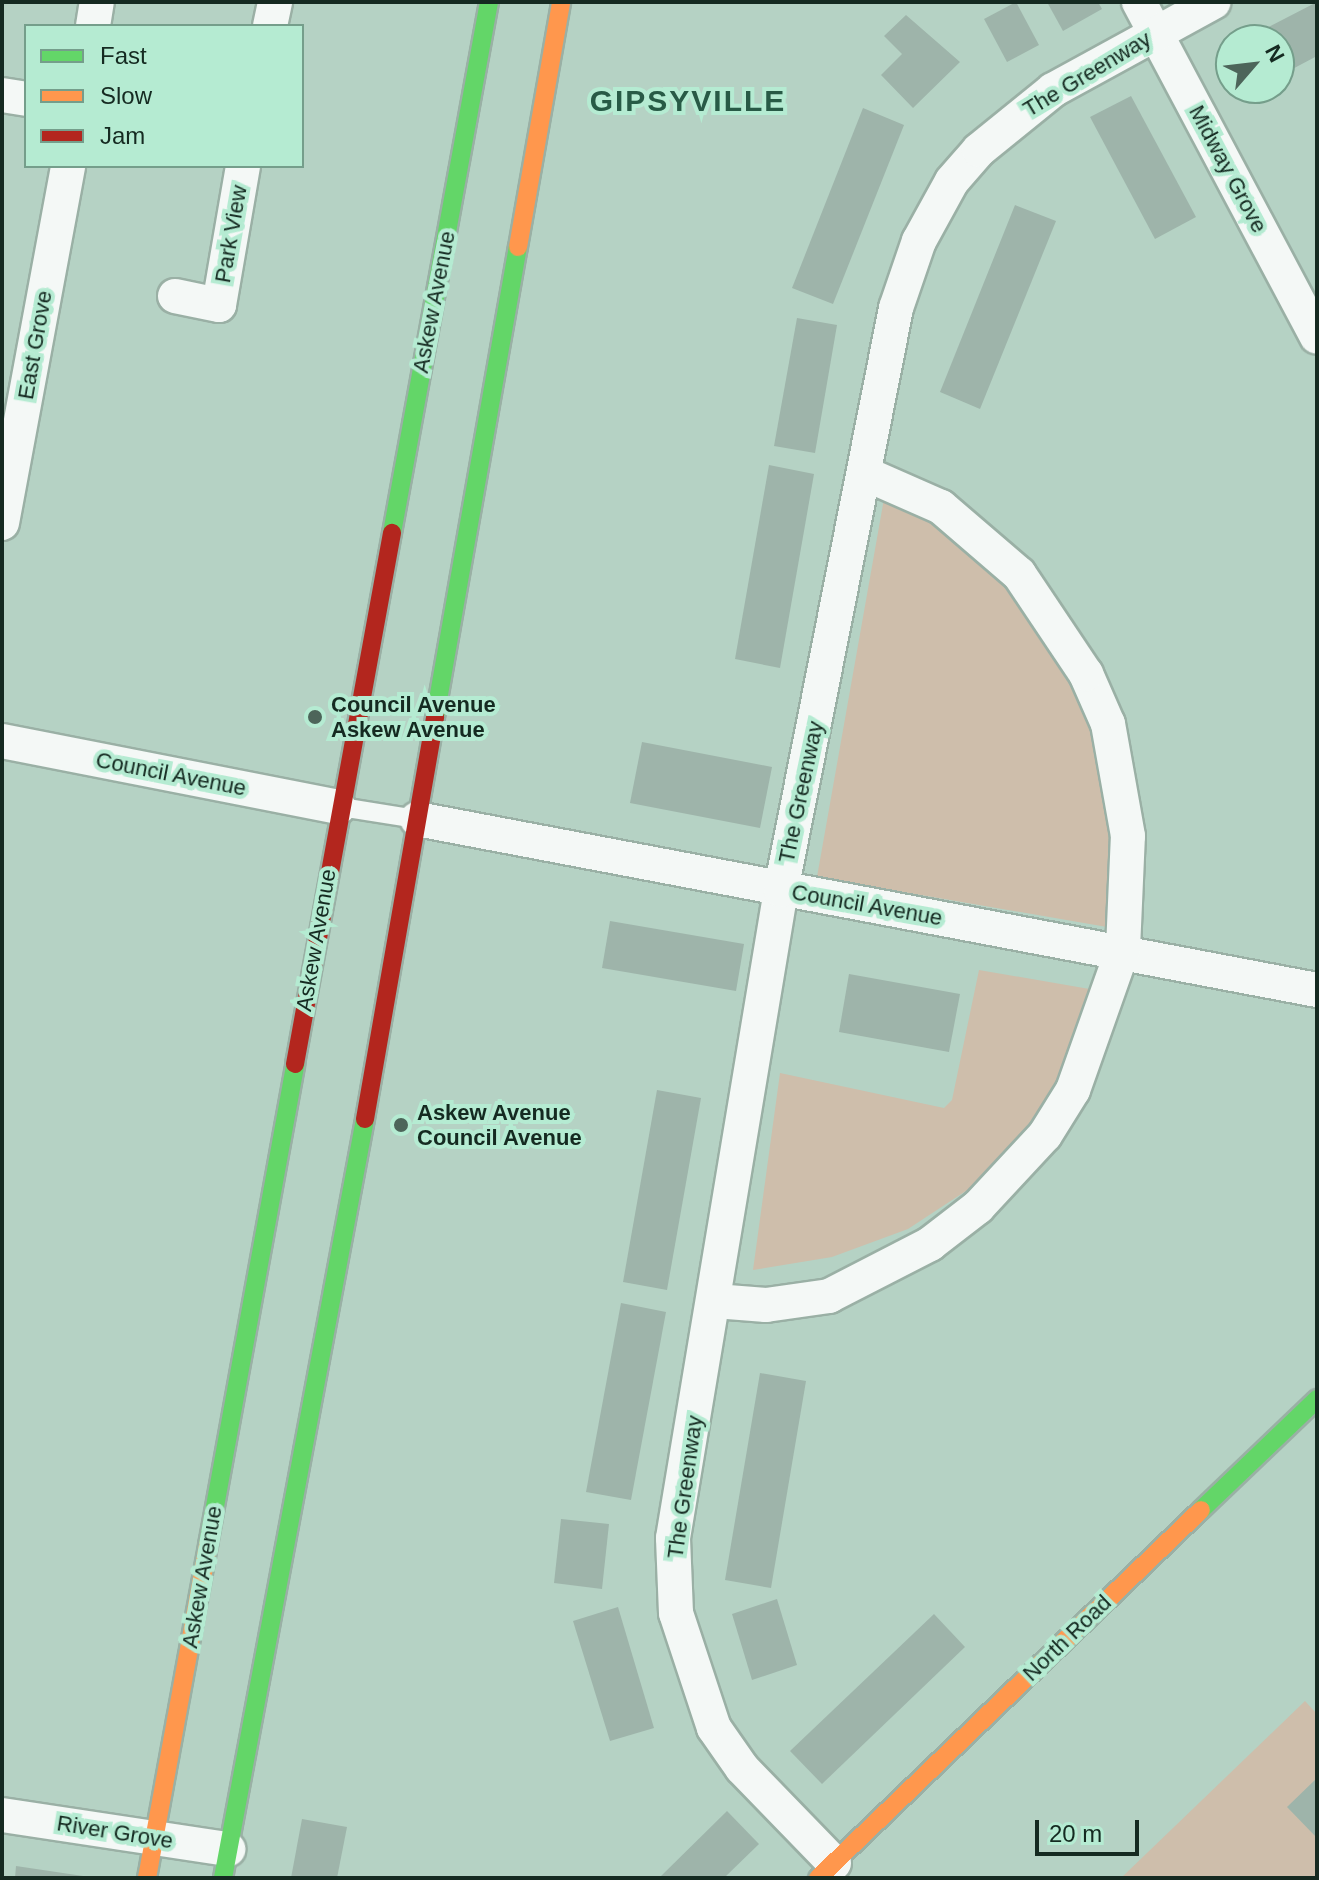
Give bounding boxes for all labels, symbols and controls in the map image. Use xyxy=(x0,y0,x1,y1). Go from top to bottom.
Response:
legend xyxy=(24,24,304,168)
north arrow xyxy=(1215,24,1295,104)
street label: The Greenway xyxy=(1018,26,1156,122)
text: N xyxy=(1260,41,1290,66)
text: Fast xyxy=(100,42,147,69)
text: Slow xyxy=(100,82,152,109)
district label: GIPSYVILLE xyxy=(590,83,786,119)
street label: Midway Grove xyxy=(1183,101,1273,237)
text: Jam xyxy=(100,122,145,149)
street label: Park View xyxy=(209,183,253,285)
street label: Askew Avenue xyxy=(407,228,461,376)
street label: East Grove xyxy=(12,289,58,401)
place label: Council Avenue Askew Avenue xyxy=(331,691,496,742)
marker: Council Avenue Askew Avenue xyxy=(306,708,324,726)
street label: The Greenway xyxy=(773,719,829,865)
street label: Council Avenue xyxy=(93,746,249,802)
street label: Askew Avenue xyxy=(290,866,342,1014)
street label: Council Avenue xyxy=(789,879,945,931)
place label: Askew Avenue Council Avenue xyxy=(417,1099,582,1150)
marker: Askew Avenue Council Avenue xyxy=(392,1116,410,1134)
street label: The Greenway xyxy=(662,1414,708,1560)
street label: Askew Avenue xyxy=(176,1503,228,1651)
street label: North Road xyxy=(1017,1589,1117,1687)
scale bar xyxy=(1039,1804,1143,1854)
street label: River Grove xyxy=(55,1810,175,1854)
text: 20 m xyxy=(1049,1820,1102,1847)

